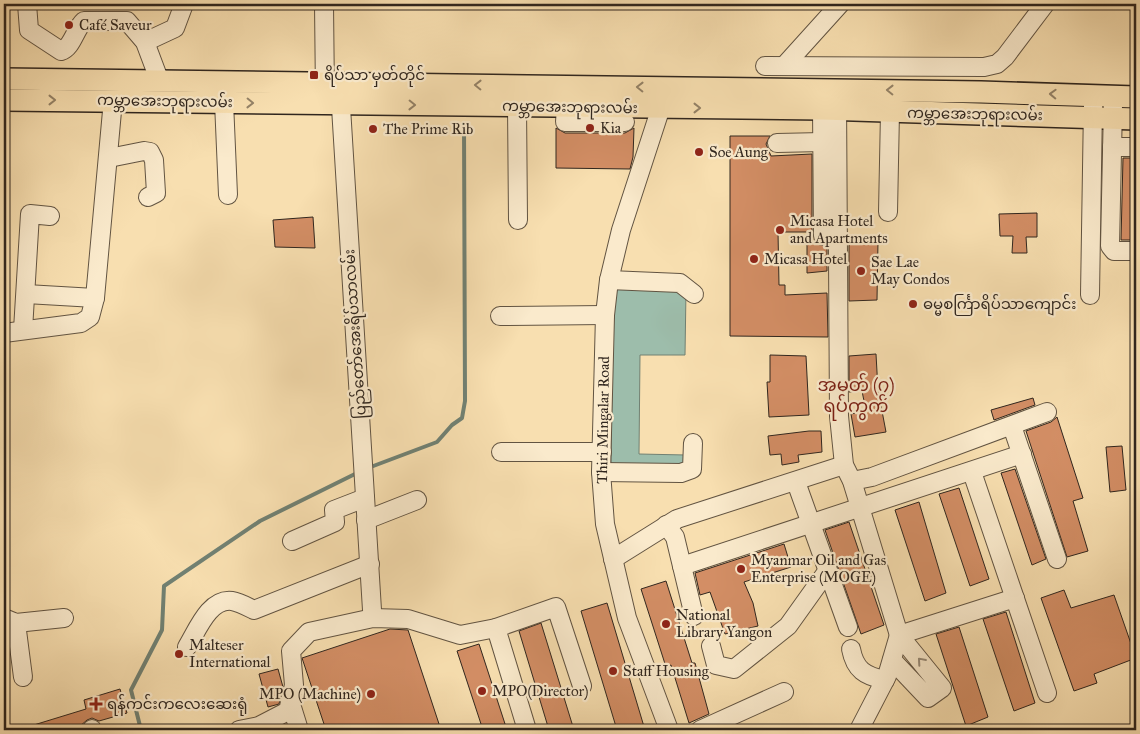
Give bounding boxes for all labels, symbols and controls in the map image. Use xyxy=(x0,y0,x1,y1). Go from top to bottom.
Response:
place label: Café Saveur xyxy=(79,16,152,34)
marker: Café Saveur xyxy=(63,19,75,31)
place label: ရိပ်သာ မှတ်တိုင် xyxy=(324,65,425,87)
marker: ရိပ်သာ မှတ်တိုင် xyxy=(308,69,320,81)
one-way arrow xyxy=(473,80,481,90)
one-way arrow xyxy=(636,82,644,93)
one-way arrow xyxy=(886,85,894,95)
one-way arrow xyxy=(1048,89,1056,99)
street label: ကမ္ဘာအေးဘုရားလမ်း xyxy=(97,90,233,114)
one-way arrow xyxy=(49,95,57,105)
street label: ကမ္ဘာအေးဘုရားလမ်း xyxy=(502,96,638,120)
one-way arrow xyxy=(246,97,254,108)
one-way arrow xyxy=(409,100,417,110)
one-way arrow xyxy=(694,103,702,114)
street label: ကမ္ဘာအေးဘုရားလမ်း xyxy=(907,103,1043,127)
place label: Kia xyxy=(600,119,622,137)
place label: The Prime Rib xyxy=(383,120,473,138)
marker: Kia xyxy=(584,122,596,134)
marker: The Prime Rib xyxy=(367,123,379,135)
place label: Soe Aung xyxy=(709,143,769,161)
marker: Soe Aung xyxy=(693,146,705,158)
place label: Micasa Hotel and Apartments xyxy=(790,212,888,247)
marker: Micasa Hotel and Apartments xyxy=(774,224,786,236)
street label: ပြည်တော်အေးရိပ်သာလမ်း xyxy=(339,248,373,420)
place label: Micasa Hotel xyxy=(764,250,848,268)
marker: Micasa Hotel xyxy=(748,253,760,265)
place label: Sae Lae May Condos xyxy=(871,253,950,288)
marker: Sae Lae May Condos xyxy=(855,265,867,277)
place label: ဓမ္မစင်္ကြာရိပ်သာကျောင်း xyxy=(923,294,1076,316)
marker: ဓမ္မစင်္ကြာရိပ်သာကျောင်း xyxy=(907,298,919,310)
street label: Thiri Mingalar Road xyxy=(593,355,613,484)
district label: အမှတ် (၇) ရပ်ကွက် xyxy=(817,372,895,421)
place label: Myanmar Oil and Gas Enterprise (MOGE) xyxy=(751,551,886,587)
marker: Myanmar Oil and Gas Enterprise (MOGE) xyxy=(735,563,747,575)
place label: National Library Yangon xyxy=(676,606,772,641)
marker: National Library Yangon xyxy=(660,618,672,630)
place label: Malteser International xyxy=(189,636,272,671)
marker: Malteser International xyxy=(173,648,185,660)
one-way arrow xyxy=(919,658,927,667)
place label: Staff Housing xyxy=(623,662,710,680)
marker: Staff Housing xyxy=(607,665,619,677)
place label: MPO(Director) xyxy=(492,682,588,701)
place label: MPO (Machine) xyxy=(259,685,361,704)
marker: MPO(Director) xyxy=(476,685,488,697)
marker: MPO (Machine) xyxy=(365,688,377,700)
place label: ရန်ကင်းကလေးဆေးရုံ xyxy=(107,694,247,716)
marker: ရန်ကင်းကလေးဆေးရုံ xyxy=(89,697,103,711)

